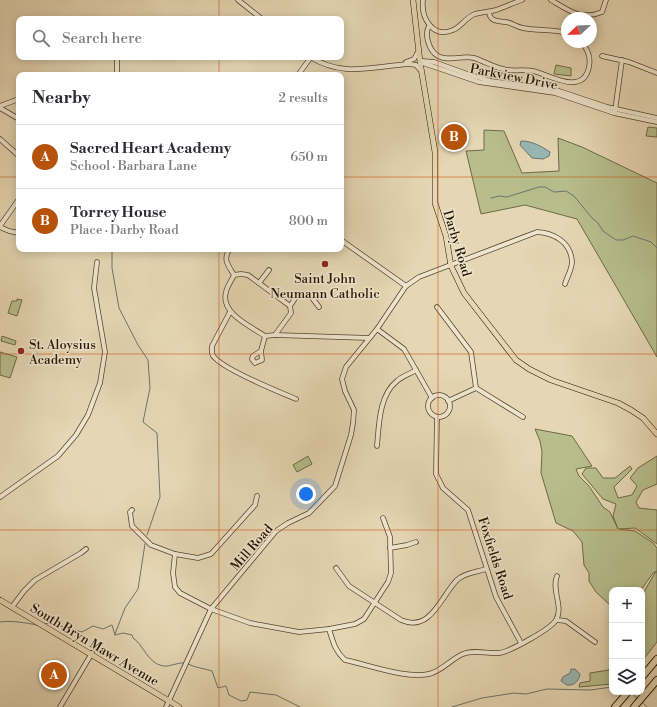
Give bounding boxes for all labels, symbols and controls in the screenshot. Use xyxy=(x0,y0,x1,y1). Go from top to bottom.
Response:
north arrow xyxy=(561,12,597,48)
search box xyxy=(16,16,344,60)
icon: search xyxy=(30,27,52,49)
text: Search here xyxy=(62,29,142,48)
street label: Parkview Drive xyxy=(469,61,559,93)
text: Nearby xyxy=(32,87,91,109)
text: 2 results xyxy=(279,90,328,106)
pin: B xyxy=(441,122,467,152)
text: Sacred Heart Academy xyxy=(70,139,231,158)
text: A xyxy=(40,149,50,165)
text: 650 m xyxy=(290,149,328,165)
text: School · Barbara Lane xyxy=(70,158,197,174)
text: Torrey House xyxy=(70,203,166,222)
street label: Darby Road xyxy=(439,208,475,279)
text: B xyxy=(40,213,50,229)
text: 800 m xyxy=(289,213,328,229)
text: Place · Darby Road xyxy=(70,222,179,238)
marker: Saint John Neumann Catholic xyxy=(320,259,330,269)
place label: Saint John Neumann Catholic xyxy=(270,271,380,302)
place label: St. Aloysius Academy xyxy=(28,337,96,368)
marker: St. Aloysius Academy xyxy=(16,346,26,356)
your location xyxy=(296,484,316,504)
street label: Foxfields Road xyxy=(474,515,516,602)
street label: Mill Road xyxy=(227,521,277,574)
map controls xyxy=(609,587,645,695)
button: + xyxy=(609,587,645,623)
street label: South Bryn Mawr Avenue xyxy=(28,599,162,689)
button: − xyxy=(609,623,645,659)
button: layers xyxy=(609,659,645,695)
pin: A xyxy=(41,660,67,690)

